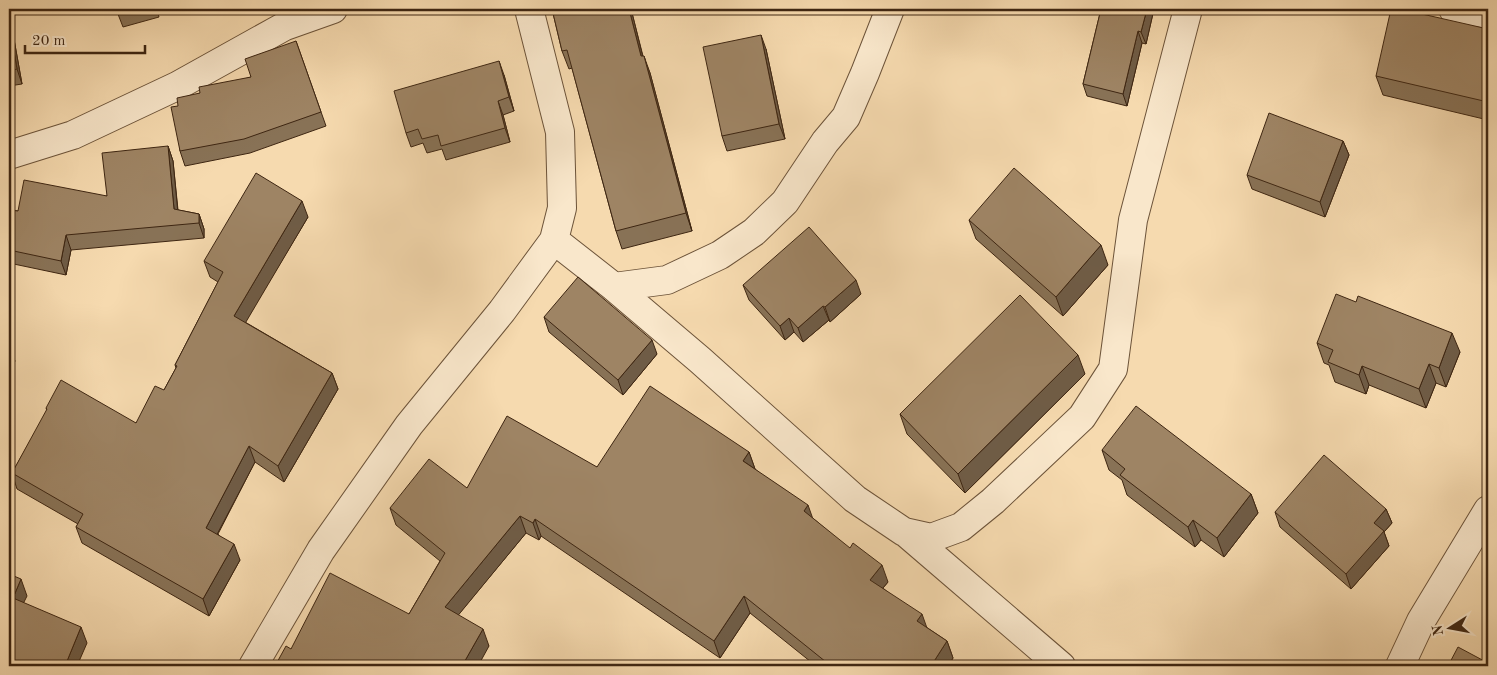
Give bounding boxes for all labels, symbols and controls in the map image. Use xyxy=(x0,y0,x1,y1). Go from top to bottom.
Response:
scale bar xyxy=(25,22,145,54)
text: 20 m xyxy=(32,34,66,49)
north arrow xyxy=(1424,602,1474,652)
text: N xyxy=(1430,623,1446,637)

